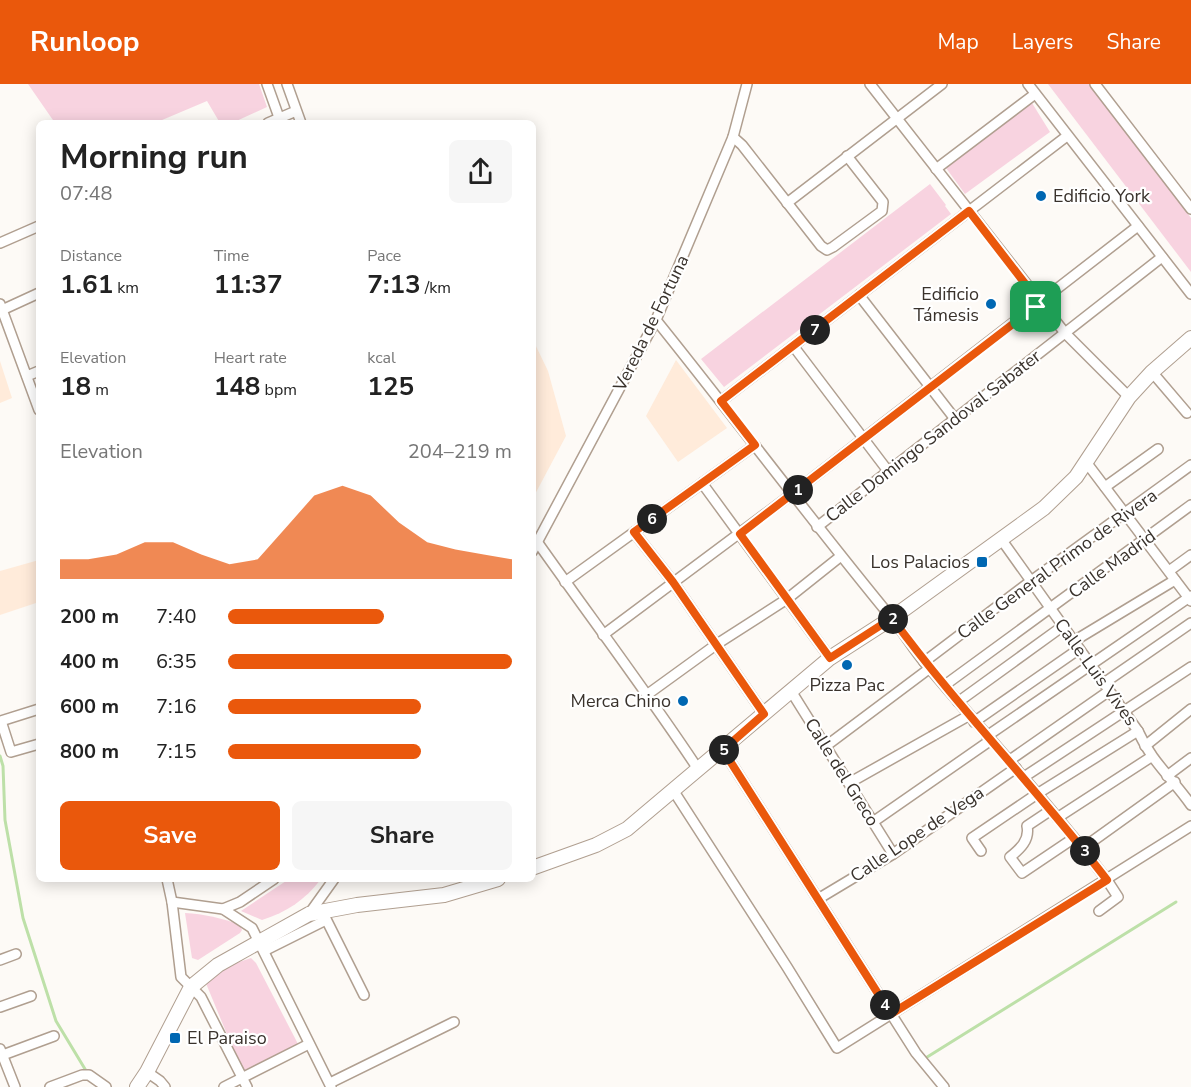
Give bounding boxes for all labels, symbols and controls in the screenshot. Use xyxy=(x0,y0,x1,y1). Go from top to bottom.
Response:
text: Runloop xyxy=(30,23,140,61)
text: Map xyxy=(937,28,979,56)
text: Layers xyxy=(1012,28,1073,56)
text: Share xyxy=(1106,28,1161,56)
text: Morning run xyxy=(60,135,248,180)
button: share xyxy=(449,140,512,203)
text: 07:48 xyxy=(60,180,113,207)
place label: Edificio York xyxy=(1053,184,1151,208)
marker: Edificio York xyxy=(1034,189,1048,203)
text: Distance xyxy=(60,245,122,267)
text: Time xyxy=(214,245,249,267)
text: Pace xyxy=(367,245,401,267)
street label: Vereda de Fortuna xyxy=(607,251,694,396)
text: 1.61 xyxy=(60,267,113,302)
text: 11:37 xyxy=(214,267,283,302)
text: 7:13 xyxy=(367,267,421,302)
text: km xyxy=(113,277,139,299)
text: /km xyxy=(421,277,451,299)
pin xyxy=(1010,281,1061,332)
place label: Edificio Támesis xyxy=(914,282,979,327)
icon: arrive xyxy=(1019,290,1052,323)
marker: Edificio Támesis xyxy=(984,297,998,311)
pin: 7 xyxy=(800,315,830,345)
text: 7 xyxy=(810,319,820,341)
street label: Calle Domingo Sandoval Sabater xyxy=(820,344,1046,528)
text: Elevation xyxy=(60,347,126,369)
text: Heart rate xyxy=(214,347,287,369)
text: kcal xyxy=(367,347,396,369)
text: 18 xyxy=(60,369,91,404)
text: 148 xyxy=(214,369,260,404)
text: 125 xyxy=(367,369,414,404)
text: m xyxy=(91,379,109,401)
text: bpm xyxy=(260,379,297,401)
text: Elevation xyxy=(60,438,143,465)
text: 204–219 m xyxy=(408,438,512,465)
pin: 1 xyxy=(783,475,813,505)
text: 1 xyxy=(793,479,803,501)
street label: Calle General Primo de Rivera xyxy=(952,483,1162,645)
pin: 6 xyxy=(637,504,667,534)
text: 6 xyxy=(647,508,657,530)
street label: Calle Madrid xyxy=(1063,524,1161,604)
place label: Los Palacios xyxy=(870,550,970,574)
marker: Los Palacios xyxy=(975,555,989,569)
text: 200 m xyxy=(60,603,119,630)
text: 7:40 xyxy=(156,603,197,630)
pin: 2 xyxy=(878,604,908,634)
text: 2 xyxy=(888,608,898,630)
street label: Calle Luis Vives xyxy=(1049,613,1143,731)
text: 400 m xyxy=(60,648,119,675)
text: 6:35 xyxy=(156,648,197,675)
marker: Pizza Pac xyxy=(840,658,854,672)
place label: Pizza Pac xyxy=(809,673,885,697)
place label: Merca Chino xyxy=(571,689,671,713)
text: 600 m xyxy=(60,693,119,720)
text: 7:16 xyxy=(156,693,197,720)
marker: Merca Chino xyxy=(676,694,690,708)
street label: Calle del Greco xyxy=(799,713,885,831)
pin: 5 xyxy=(709,735,739,765)
text: 800 m xyxy=(60,738,119,765)
text: 7:15 xyxy=(156,738,197,765)
text: 5 xyxy=(719,739,729,761)
street label: Calle Lope de Vega xyxy=(846,780,988,888)
button: Save xyxy=(60,801,280,870)
button: Share xyxy=(292,801,512,870)
pin: 3 xyxy=(1070,836,1100,866)
text: 3 xyxy=(1080,840,1090,862)
pin: 4 xyxy=(870,990,900,1020)
text: 4 xyxy=(880,994,890,1016)
place label: El Paraiso xyxy=(187,1026,267,1050)
marker: El Paraiso xyxy=(168,1031,182,1045)

